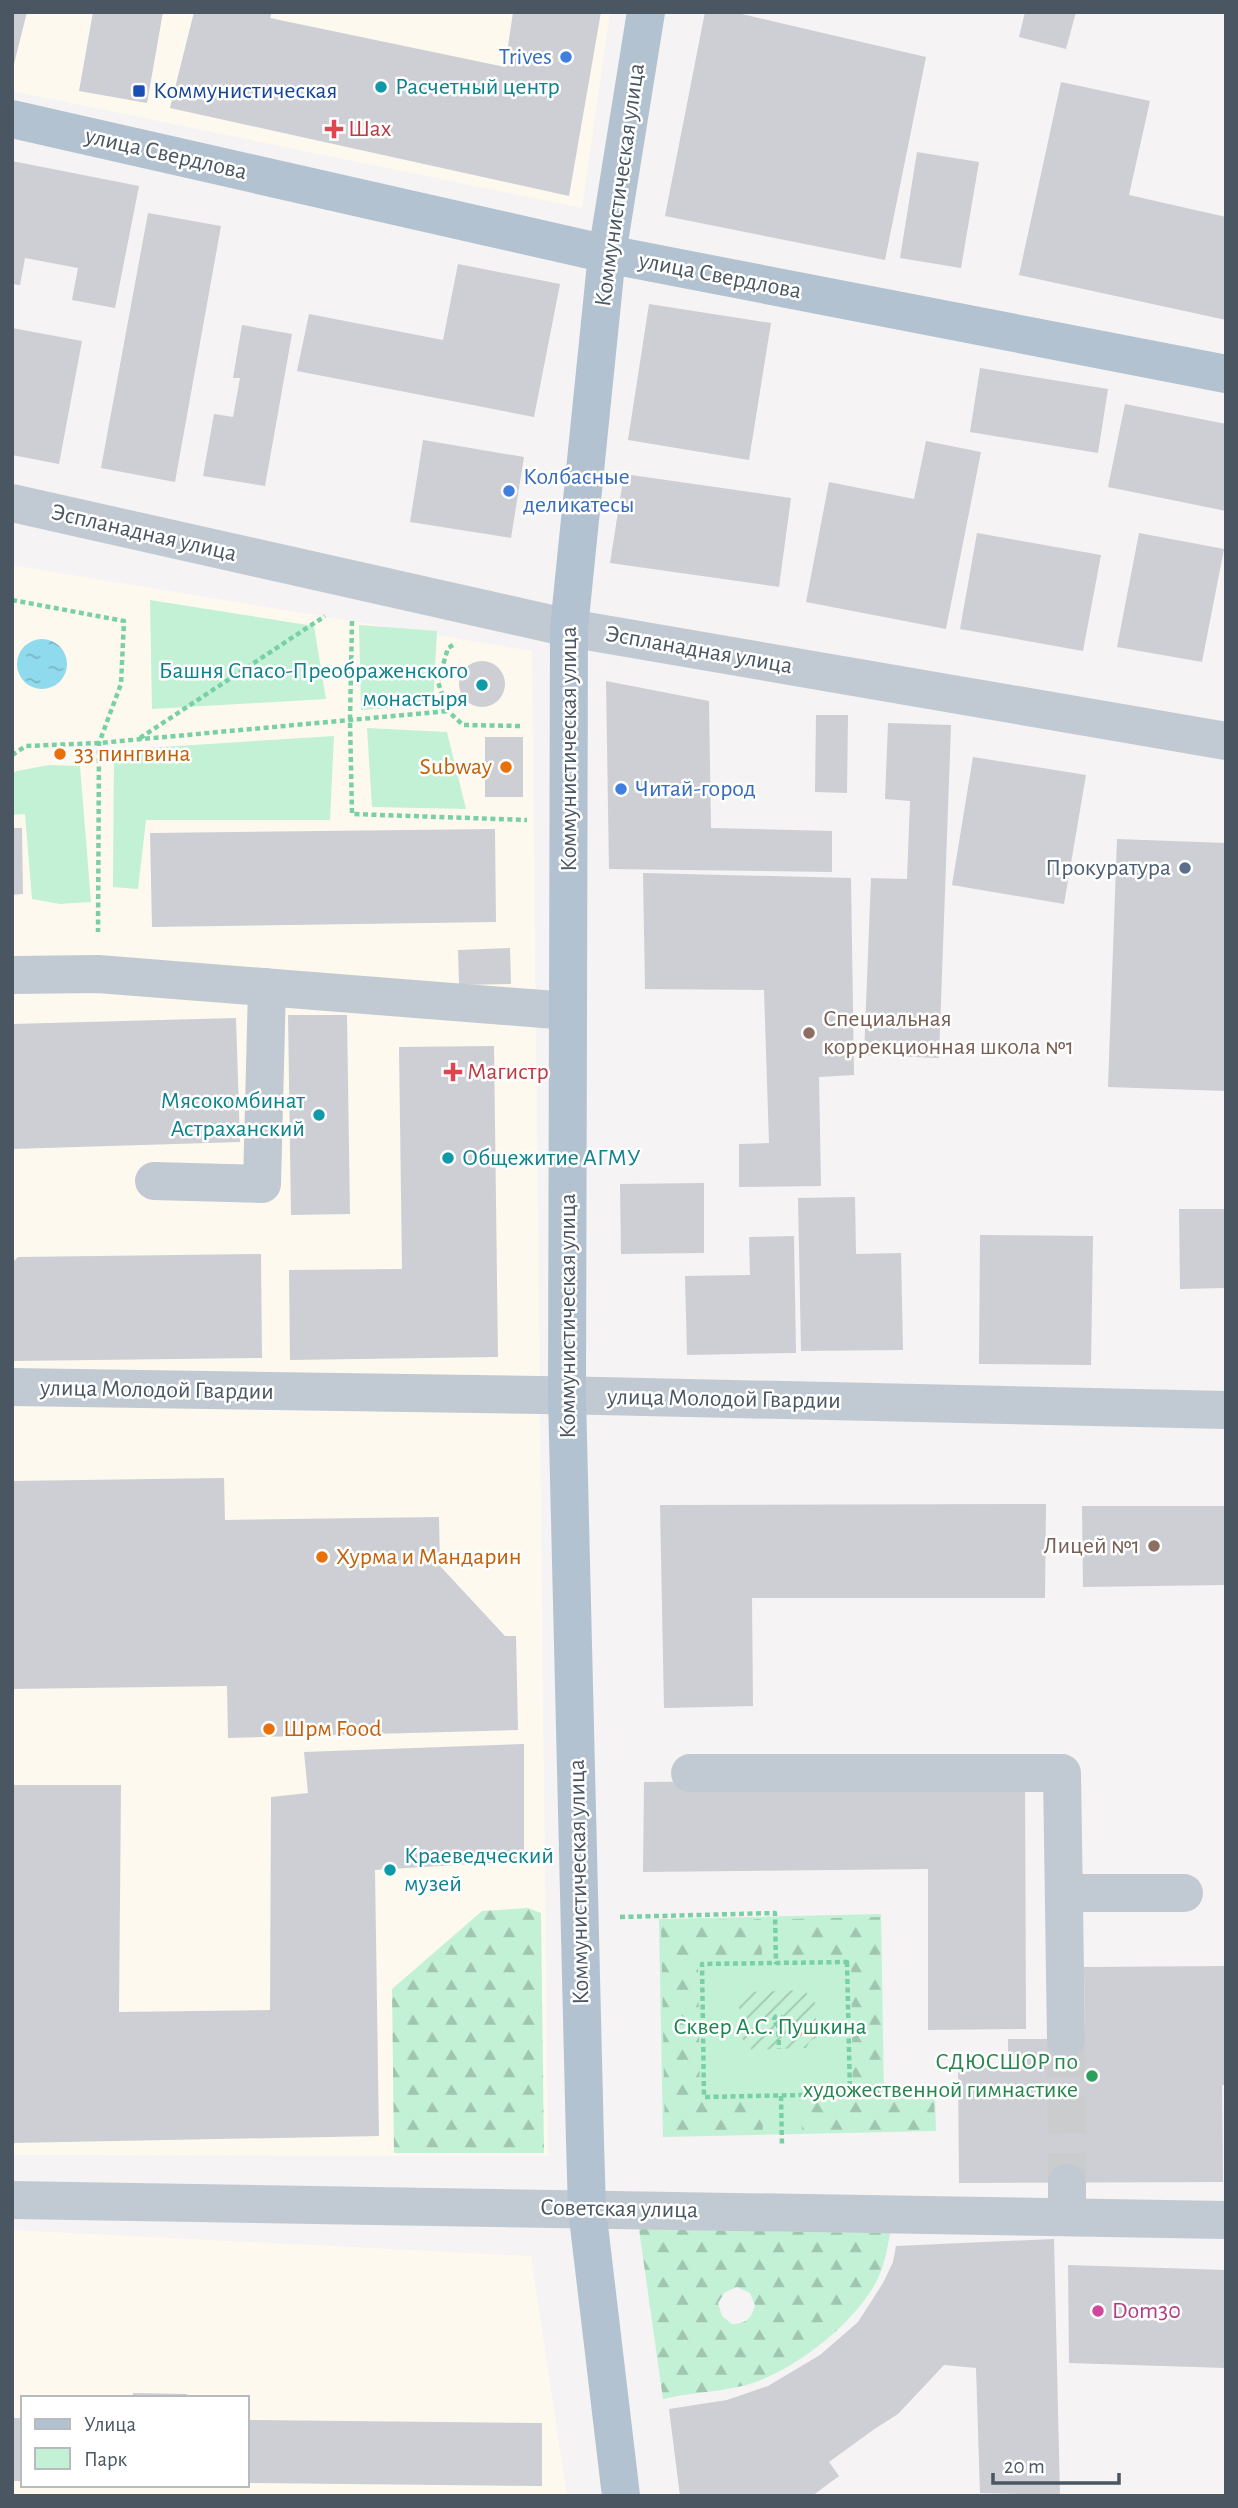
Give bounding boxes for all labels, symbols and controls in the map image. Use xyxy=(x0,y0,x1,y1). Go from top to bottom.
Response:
place label: Trives xyxy=(498,45,552,69)
marker: Trives xyxy=(558,49,574,65)
street label: Коммунистическая улица xyxy=(591,62,649,308)
place label: Расчетный центр xyxy=(395,75,560,99)
place label: Коммунистическая xyxy=(153,79,337,103)
marker: Расчетный центр xyxy=(373,79,389,95)
marker: Коммунистическая xyxy=(131,83,147,99)
place label: Шах xyxy=(348,117,392,141)
marker: Шах xyxy=(326,121,342,137)
street label: улица Свердлова xyxy=(82,124,249,184)
street label: улица Свердлова xyxy=(636,248,803,304)
place label: Колбасные деликатесы xyxy=(523,465,634,517)
marker: Колбасные деликатесы xyxy=(501,483,517,499)
street label: Эспланадная улица xyxy=(49,500,239,566)
street label: Эспланадная улица xyxy=(604,622,794,678)
street label: Коммунистическая улица xyxy=(557,626,581,872)
place label: Башня Спасо-Преображенского монастыря xyxy=(159,659,468,711)
marker: Башня Спасо-Преображенского монастыря xyxy=(474,677,490,693)
place label: 33 пингвина xyxy=(74,742,191,766)
marker: 33 пингвина xyxy=(52,746,68,762)
place label: Subway xyxy=(420,755,492,779)
marker: Subway xyxy=(498,759,514,775)
place label: Читай-город xyxy=(635,777,756,801)
marker: Читай-город xyxy=(613,781,629,797)
place label: Прокуратура xyxy=(1045,856,1171,880)
marker: Прокуратура xyxy=(1177,860,1193,876)
place label: Специальная коррекционная школа №1 xyxy=(823,1007,1074,1059)
marker: Специальная коррекционная школа №1 xyxy=(801,1025,817,1041)
place label: Магистр xyxy=(467,1060,549,1084)
marker: Магистр xyxy=(445,1064,461,1080)
place label: Мясокомбинат Астраханский xyxy=(160,1089,305,1141)
marker: Мясокомбинат Астраханский xyxy=(311,1107,327,1123)
place label: Общежитие АГМУ xyxy=(462,1146,641,1170)
marker: Общежитие АГМУ xyxy=(440,1150,456,1166)
street label: Коммунистическая улица xyxy=(556,1193,580,1439)
street label: улица Молодой Гвардии xyxy=(39,1376,274,1404)
street label: улица Молодой Гвардии xyxy=(606,1385,841,1413)
place label: Лицей №1 xyxy=(1044,1534,1140,1558)
marker: Лицей №1 xyxy=(1146,1538,1162,1554)
place label: Хурма и Мандарин xyxy=(336,1545,522,1569)
marker: Хурма и Мандарин xyxy=(314,1549,330,1565)
place label: Шрм Food xyxy=(283,1717,382,1741)
marker: Шрм Food xyxy=(261,1721,277,1737)
street label: Коммунистическая улица xyxy=(565,1759,593,2005)
place label: Краеведческий музей xyxy=(404,1844,554,1896)
marker: Краеведческий музей xyxy=(382,1862,398,1878)
park label: Сквер А.С. Пушкина xyxy=(673,2015,867,2039)
place label: СДЮСШОР по художественной гимнастике xyxy=(803,2050,1078,2102)
marker: СДЮСШОР по художественной гимнастике xyxy=(1084,2068,1100,2084)
street label: Советская улица xyxy=(540,2196,698,2222)
place label: Dom30 xyxy=(1112,2299,1181,2323)
marker: Dom30 xyxy=(1090,2303,1106,2319)
legend xyxy=(21,2396,248,2487)
text: Улица xyxy=(84,2414,137,2435)
scale bar xyxy=(993,2442,1119,2486)
text: Парк xyxy=(84,2449,128,2470)
text: 20 m xyxy=(1004,2456,1045,2477)

